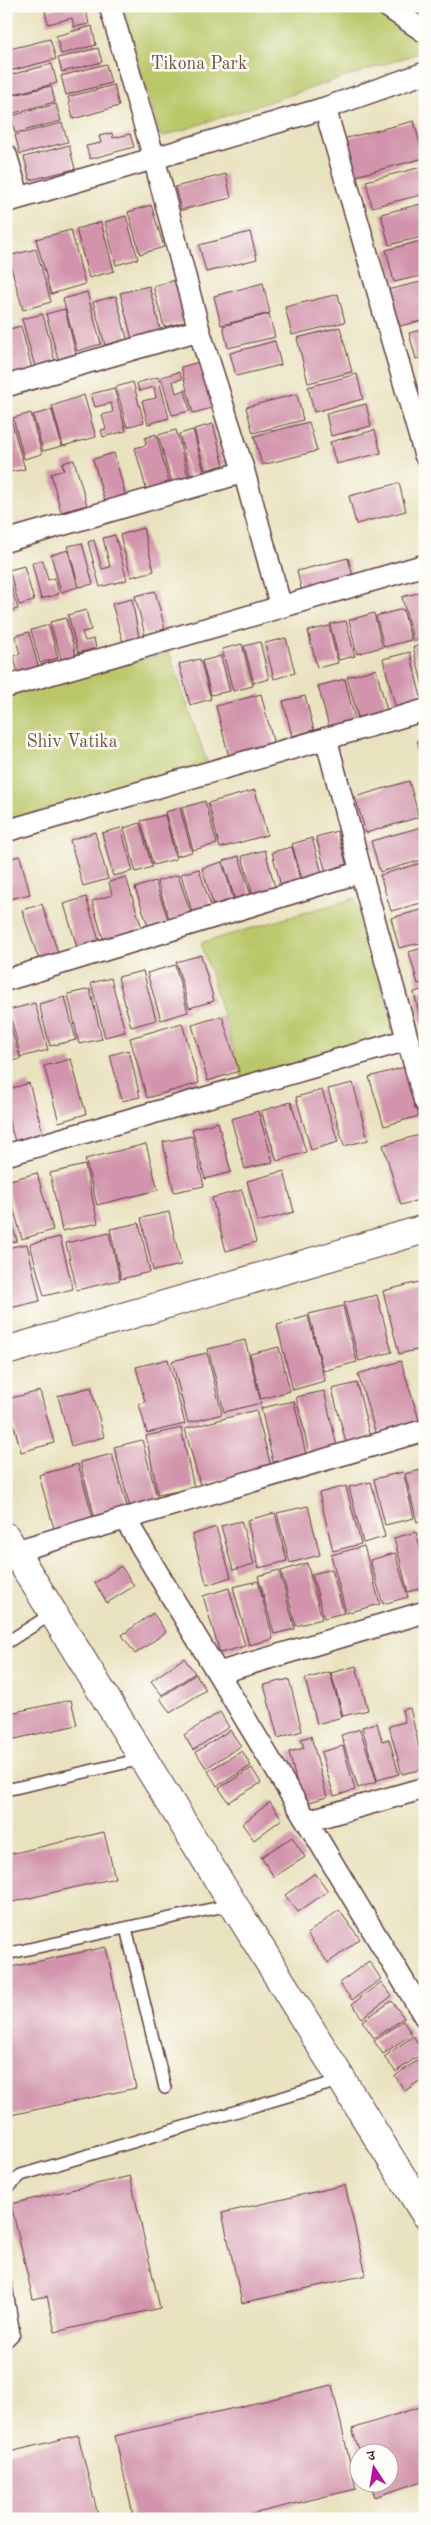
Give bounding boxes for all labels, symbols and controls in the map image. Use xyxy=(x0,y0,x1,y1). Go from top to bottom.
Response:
park label: Tikona Park xyxy=(151,55,247,73)
park label: Shiv Vatika xyxy=(26,733,118,751)
north arrow xyxy=(348,2442,398,2492)
text: उ xyxy=(366,2448,377,2464)

